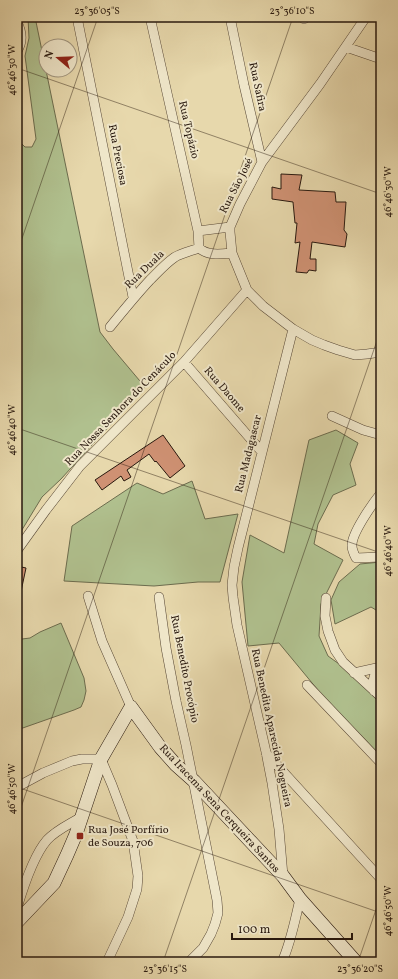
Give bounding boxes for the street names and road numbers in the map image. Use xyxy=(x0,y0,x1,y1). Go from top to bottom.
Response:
street label: Rua Safira xyxy=(244,61,270,113)
street label: Rua Topázio xyxy=(174,100,202,161)
street label: Rua Preciosa xyxy=(104,123,130,187)
street label: Rua São José xyxy=(217,156,257,216)
street label: Rua Duala xyxy=(122,247,169,293)
street label: Rua Nossa Senhora do Cenáculo xyxy=(62,348,180,470)
street label: Rua Daome xyxy=(200,364,248,416)
street label: Rua Madagascar xyxy=(232,413,266,494)
street label: Rua Benedito Procópio xyxy=(166,614,202,724)
street label: Rua Benedita Aparecida Nogueira xyxy=(247,647,295,809)
street label: Rua Iracema Sena Cerqueira Santos xyxy=(155,741,283,877)

